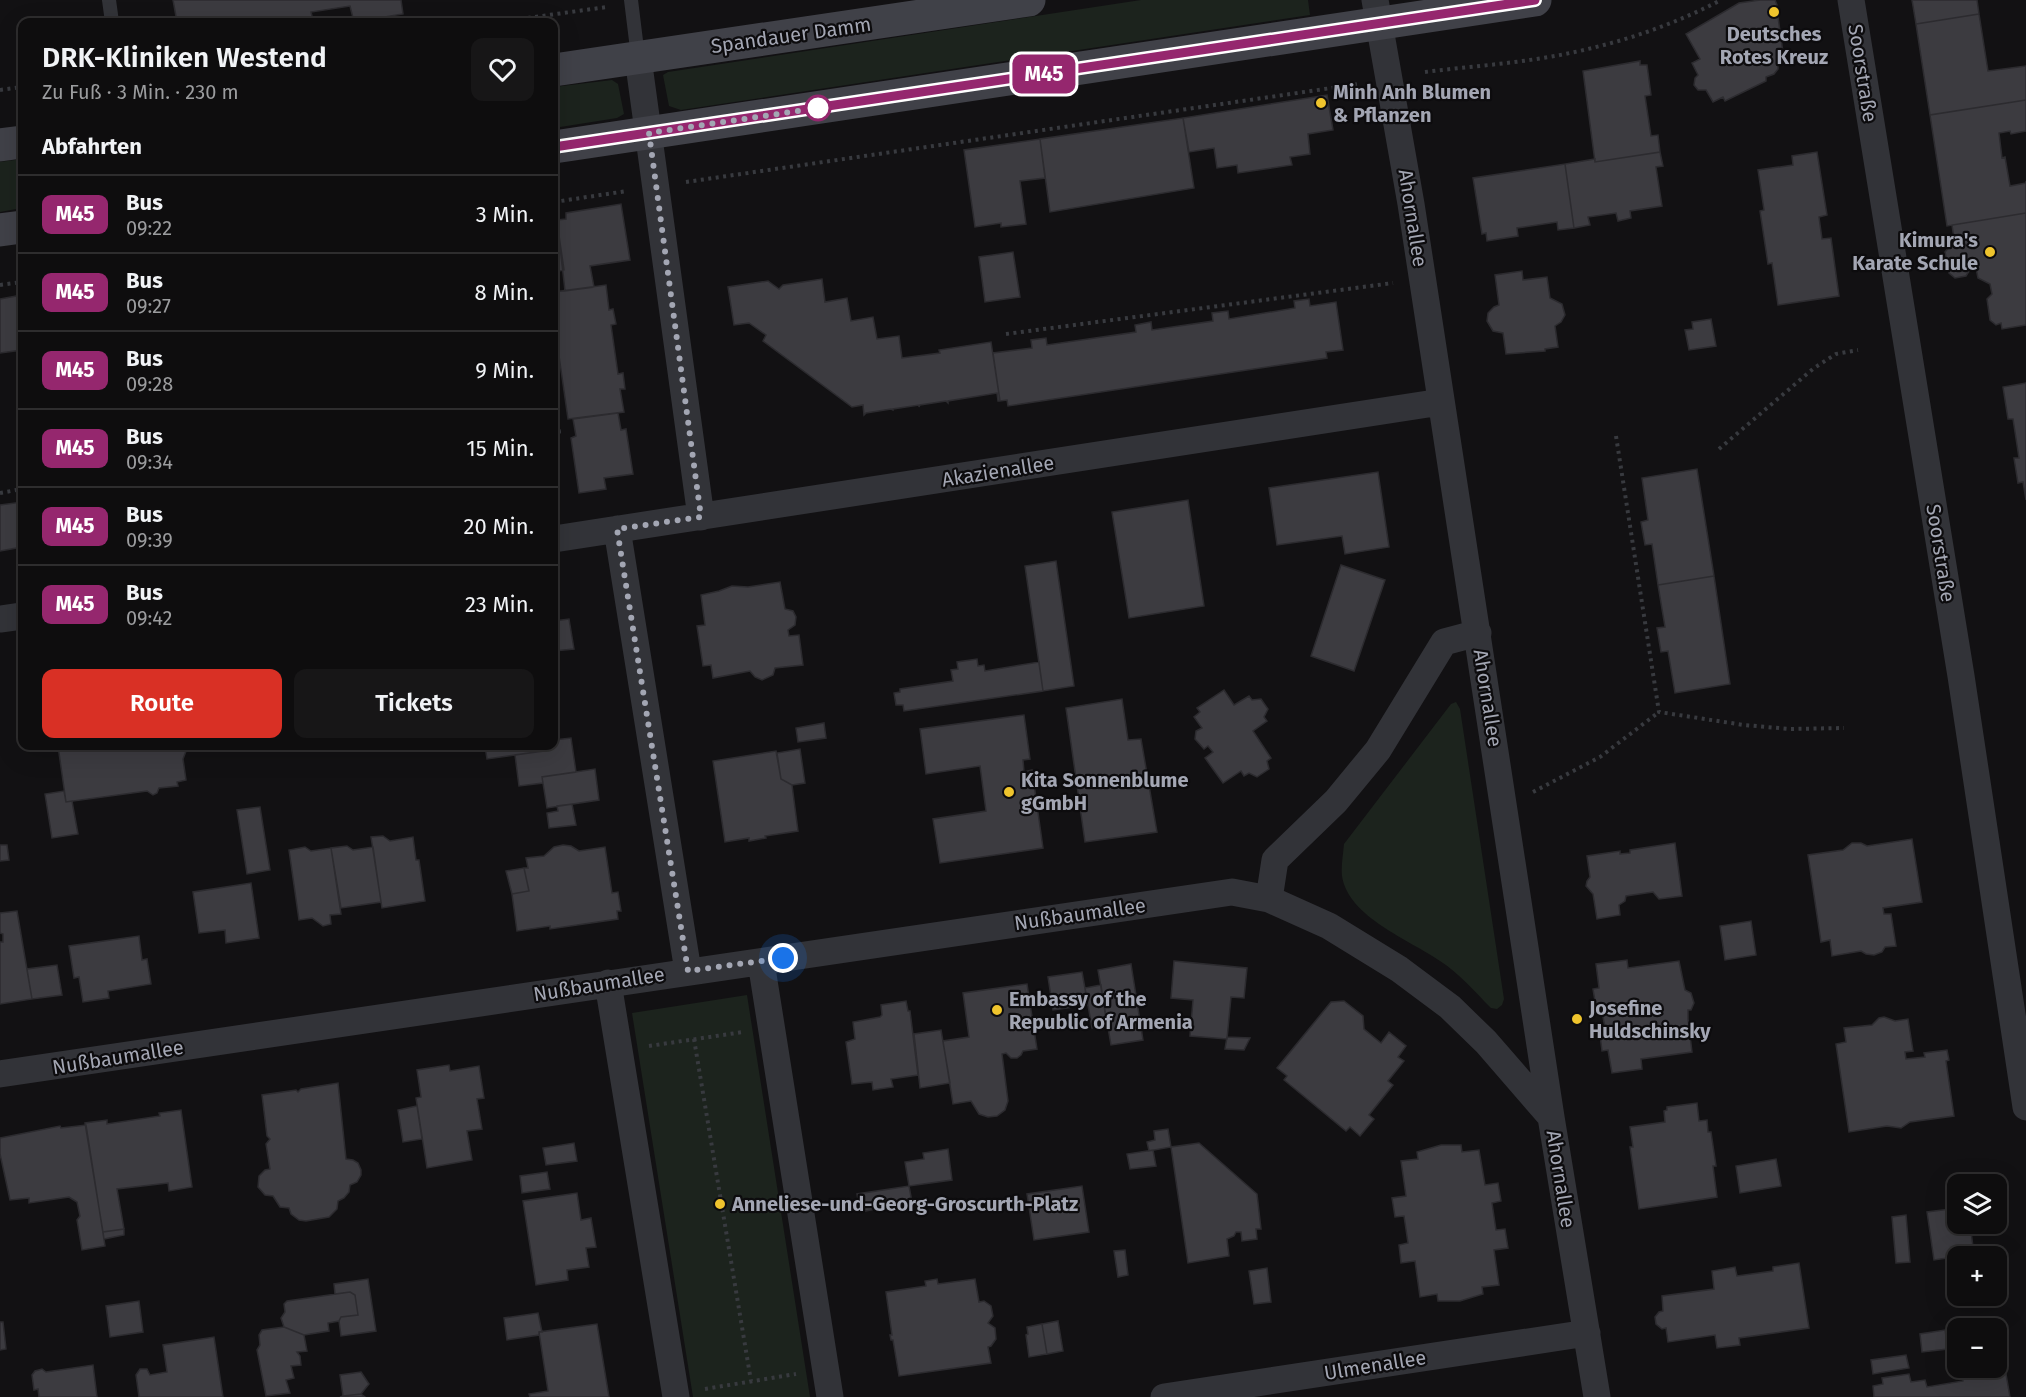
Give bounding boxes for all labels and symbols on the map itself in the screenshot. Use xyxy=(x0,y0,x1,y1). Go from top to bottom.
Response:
marker: Deutsches Rotes Kreuz xyxy=(1767,5,1781,19)
street label: Spandauer Damm xyxy=(709,12,873,58)
place label: Deutsches Rotes Kreuz xyxy=(1720,22,1828,69)
street label: Soorstraße xyxy=(1843,22,1883,124)
line badge: M45 xyxy=(1010,54,1078,94)
place label: Minh Anh Blumen & Pflanzen xyxy=(1333,80,1491,127)
unlabelled marker xyxy=(805,95,831,121)
marker: Minh Anh Blumen & Pflanzen xyxy=(1314,96,1328,110)
street label: Ahornallee xyxy=(1393,168,1433,268)
place label: Kimura's Karate Schule xyxy=(1852,228,1978,275)
marker: Kimura's Karate Schule xyxy=(1983,245,1997,259)
street label: Akazienallee xyxy=(940,450,1056,492)
street label: Soorstraße xyxy=(1921,502,1961,604)
street label: Ahornallee xyxy=(1468,648,1508,748)
place label: Kita Sonnenblume gGmbH xyxy=(1021,768,1189,815)
marker: Kita Sonnenblume gGmbH xyxy=(1002,785,1016,799)
street label: Nußbaumallee xyxy=(1013,893,1147,935)
your location xyxy=(768,943,798,973)
street label: Nußbaumallee xyxy=(532,962,666,1006)
place label: Embassy of the Republic of Armenia xyxy=(1009,987,1193,1034)
place label: Josefine Huldschinsky xyxy=(1588,996,1711,1043)
marker: Embassy of the Republic of Armenia xyxy=(990,1003,1004,1017)
marker: Josefine Huldschinsky xyxy=(1570,1012,1584,1026)
street label: Nußbaumallee xyxy=(51,1035,185,1079)
street label: Ahornallee xyxy=(1541,1129,1581,1229)
place label: Anneliese-und-Georg-Groscurth-Platz xyxy=(731,1192,1078,1216)
marker: Anneliese-und-Georg-Groscurth-Platz xyxy=(713,1197,727,1211)
street label: Ulmenallee xyxy=(1322,1345,1428,1385)

